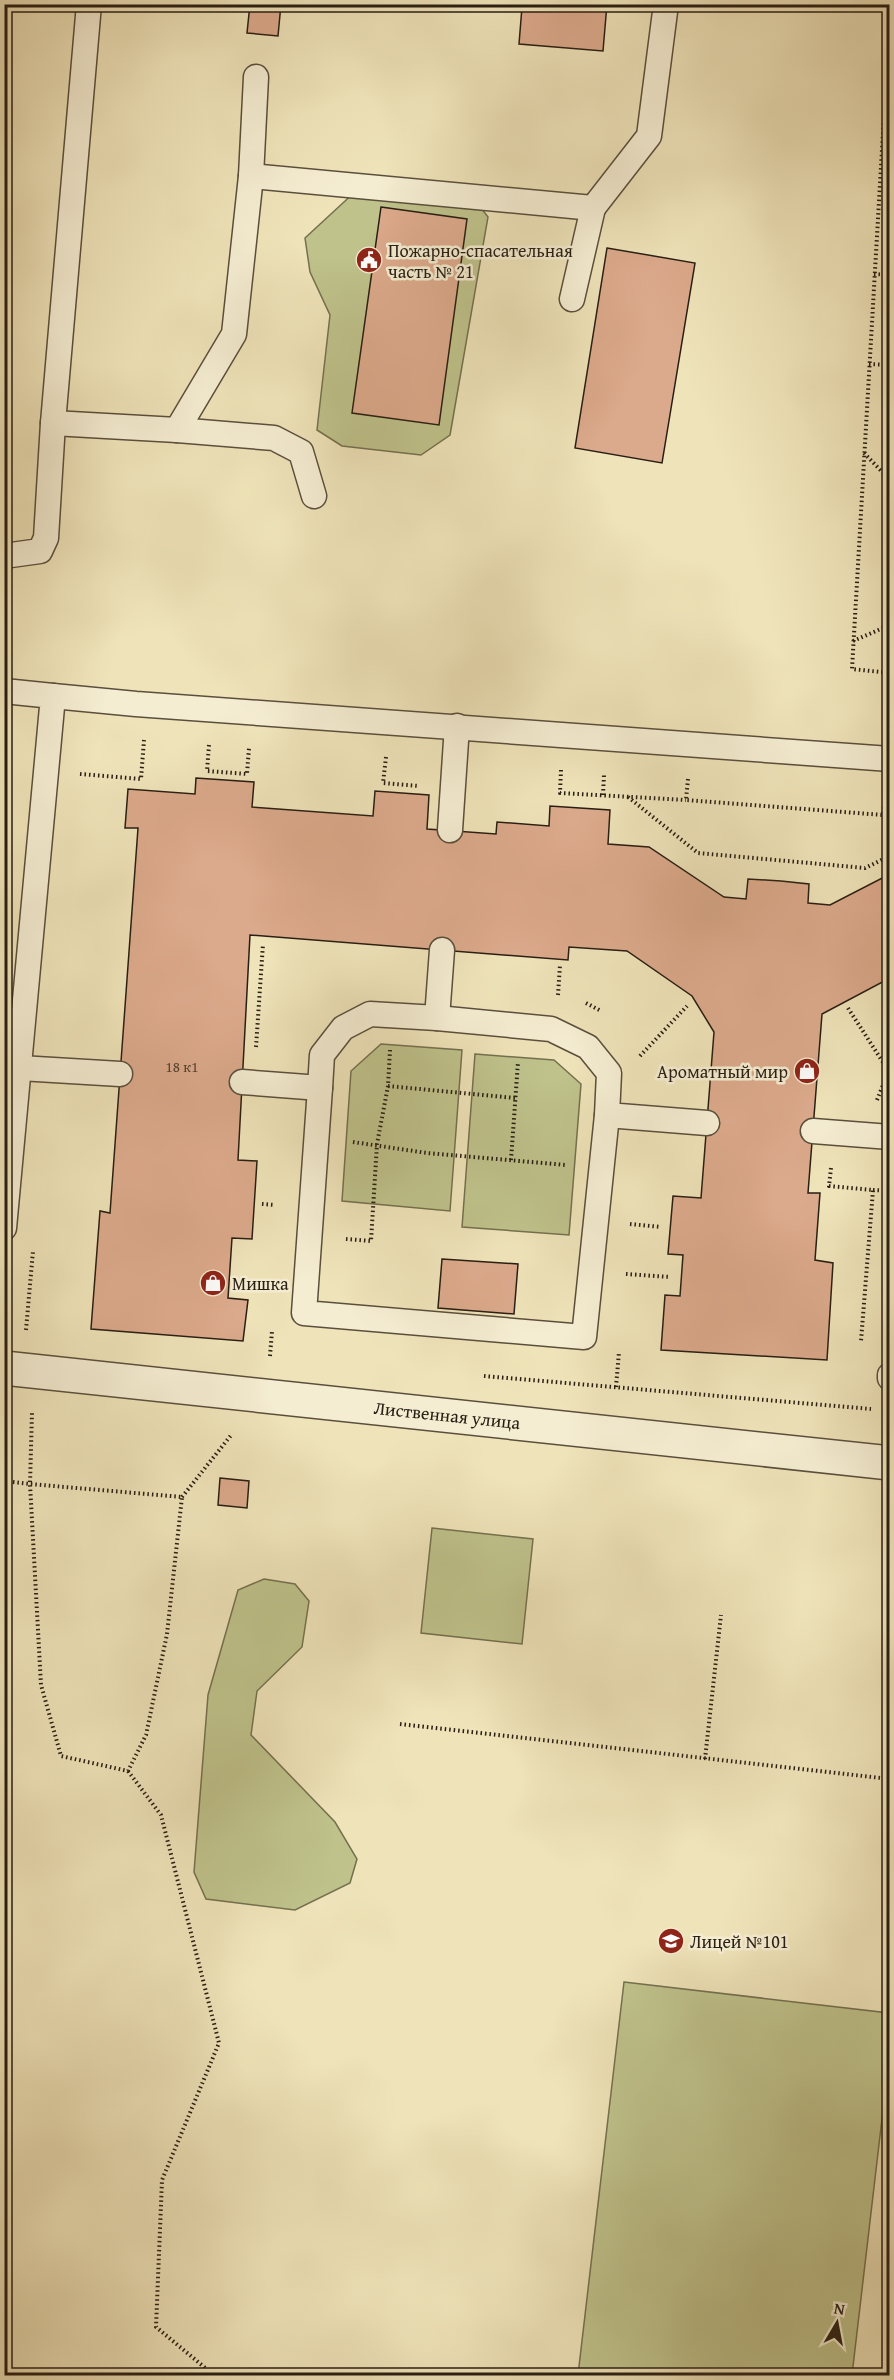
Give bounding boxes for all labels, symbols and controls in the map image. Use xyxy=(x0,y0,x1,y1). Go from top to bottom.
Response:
place label: Пожарно-спасательная часть № 21 xyxy=(388,237,573,285)
public building icon: Пожарно-спасательная часть № 21 xyxy=(354,245,384,275)
house number: 18 к1 xyxy=(166,1056,198,1077)
shop icon: Ароматный мир xyxy=(792,1056,822,1086)
place label: Ароматный мир xyxy=(657,1058,788,1085)
shop icon: Мишка xyxy=(198,1268,228,1298)
place label: Мишка xyxy=(232,1270,289,1297)
street label: Лиственная улица xyxy=(372,1394,522,1436)
school or university icon: Лицей №101 xyxy=(656,1926,686,1956)
place label: Лицей №101 xyxy=(690,1928,789,1955)
north arrow xyxy=(807,2293,867,2353)
text: N xyxy=(832,2295,847,2321)

